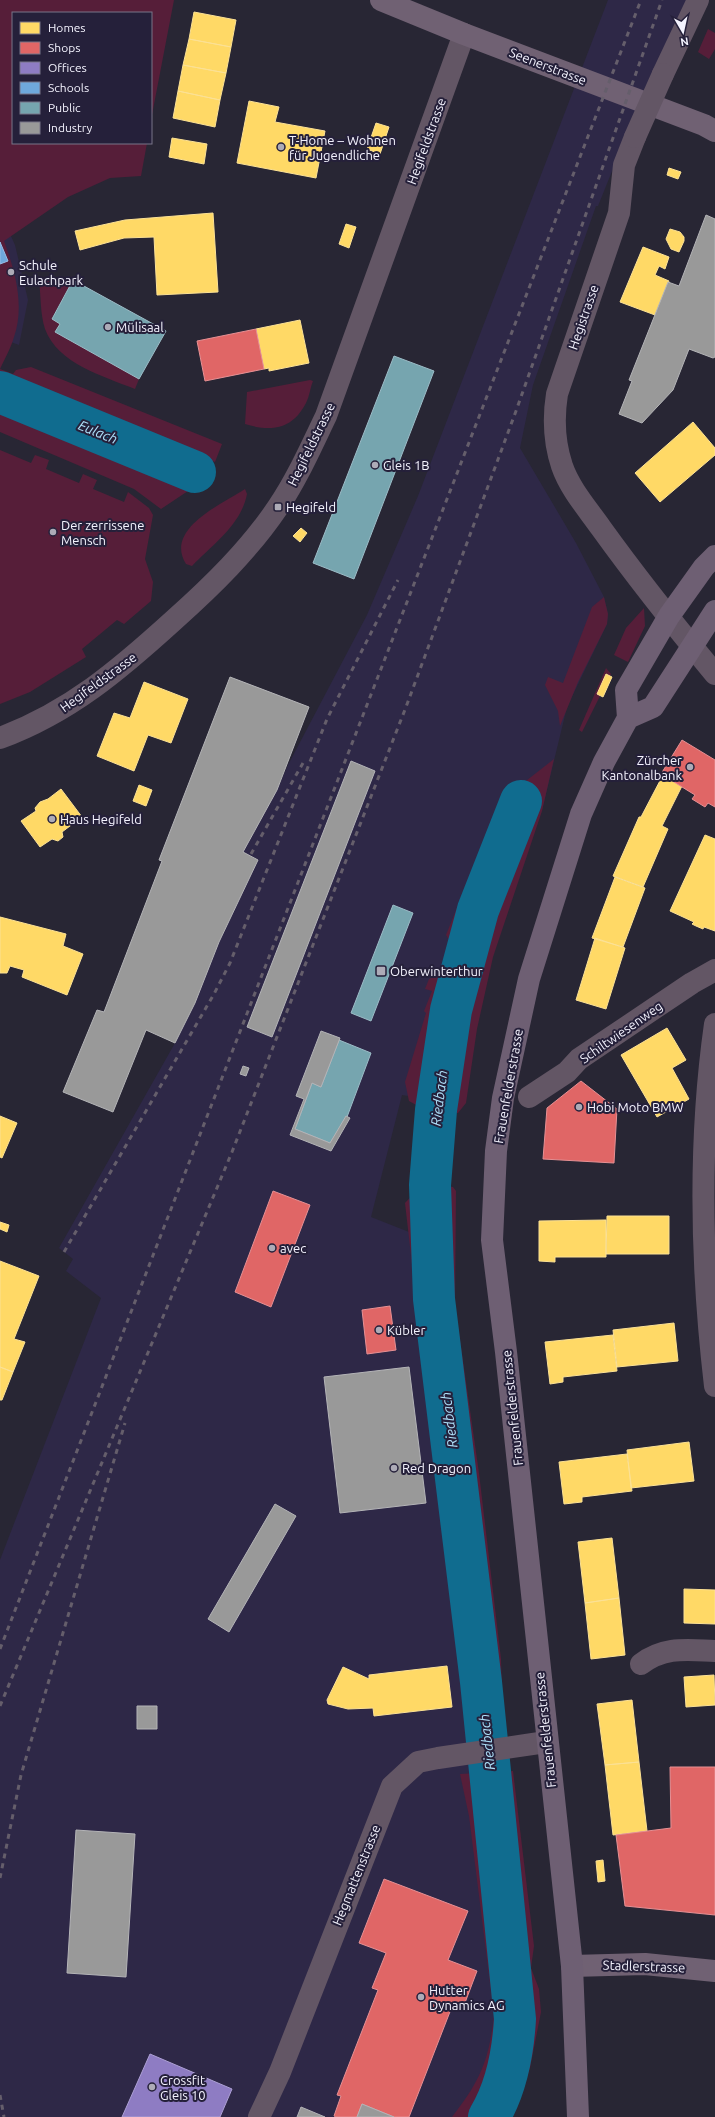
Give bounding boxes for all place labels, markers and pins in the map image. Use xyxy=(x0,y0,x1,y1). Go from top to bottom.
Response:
place label: T-Home – Wohnen für Jugendliche xyxy=(289,133,396,162)
marker: T-Home – Wohnen für Jugendliche xyxy=(276,142,286,152)
place label: Schule Eulachpark xyxy=(19,258,83,287)
marker: Schule Eulachpark xyxy=(6,267,16,277)
place label: Mülisaal xyxy=(116,320,164,334)
marker: Mülisaal xyxy=(103,322,113,332)
place label: Gleis 1B xyxy=(383,458,430,472)
marker: Gleis 1B xyxy=(370,460,380,470)
place label: Hegifeld xyxy=(286,500,336,514)
marker: Hegifeld xyxy=(273,502,283,512)
place label: Der zerrissene Mensch xyxy=(61,518,144,547)
marker: Der zerrissene Mensch xyxy=(48,527,58,537)
place label: Zürcher Kantonalbank xyxy=(602,753,682,782)
marker: Zürcher Kantonalbank xyxy=(685,762,695,772)
place label: Haus Hegifeld xyxy=(60,812,142,826)
marker: Haus Hegifeld xyxy=(47,814,57,824)
place label: Oberwinterthur xyxy=(390,964,483,978)
marker: Oberwinterthur xyxy=(375,965,387,977)
place label: Hobi Moto BMW xyxy=(587,1100,684,1114)
marker: Hobi Moto BMW xyxy=(574,1102,584,1112)
place label: avec xyxy=(280,1241,306,1255)
marker: avec xyxy=(267,1243,277,1253)
place label: Kübler xyxy=(387,1323,425,1337)
marker: Kübler xyxy=(374,1325,384,1335)
place label: Red Dragon xyxy=(402,1461,471,1475)
marker: Red Dragon xyxy=(389,1463,399,1473)
place label: Hutter Dynamics AG xyxy=(429,1983,505,2012)
marker: Hutter Dynamics AG xyxy=(416,1992,426,2002)
place label: Crossfit Gleis 10 xyxy=(160,2073,206,2102)
marker: Crossfit Gleis 10 xyxy=(147,2082,157,2092)

